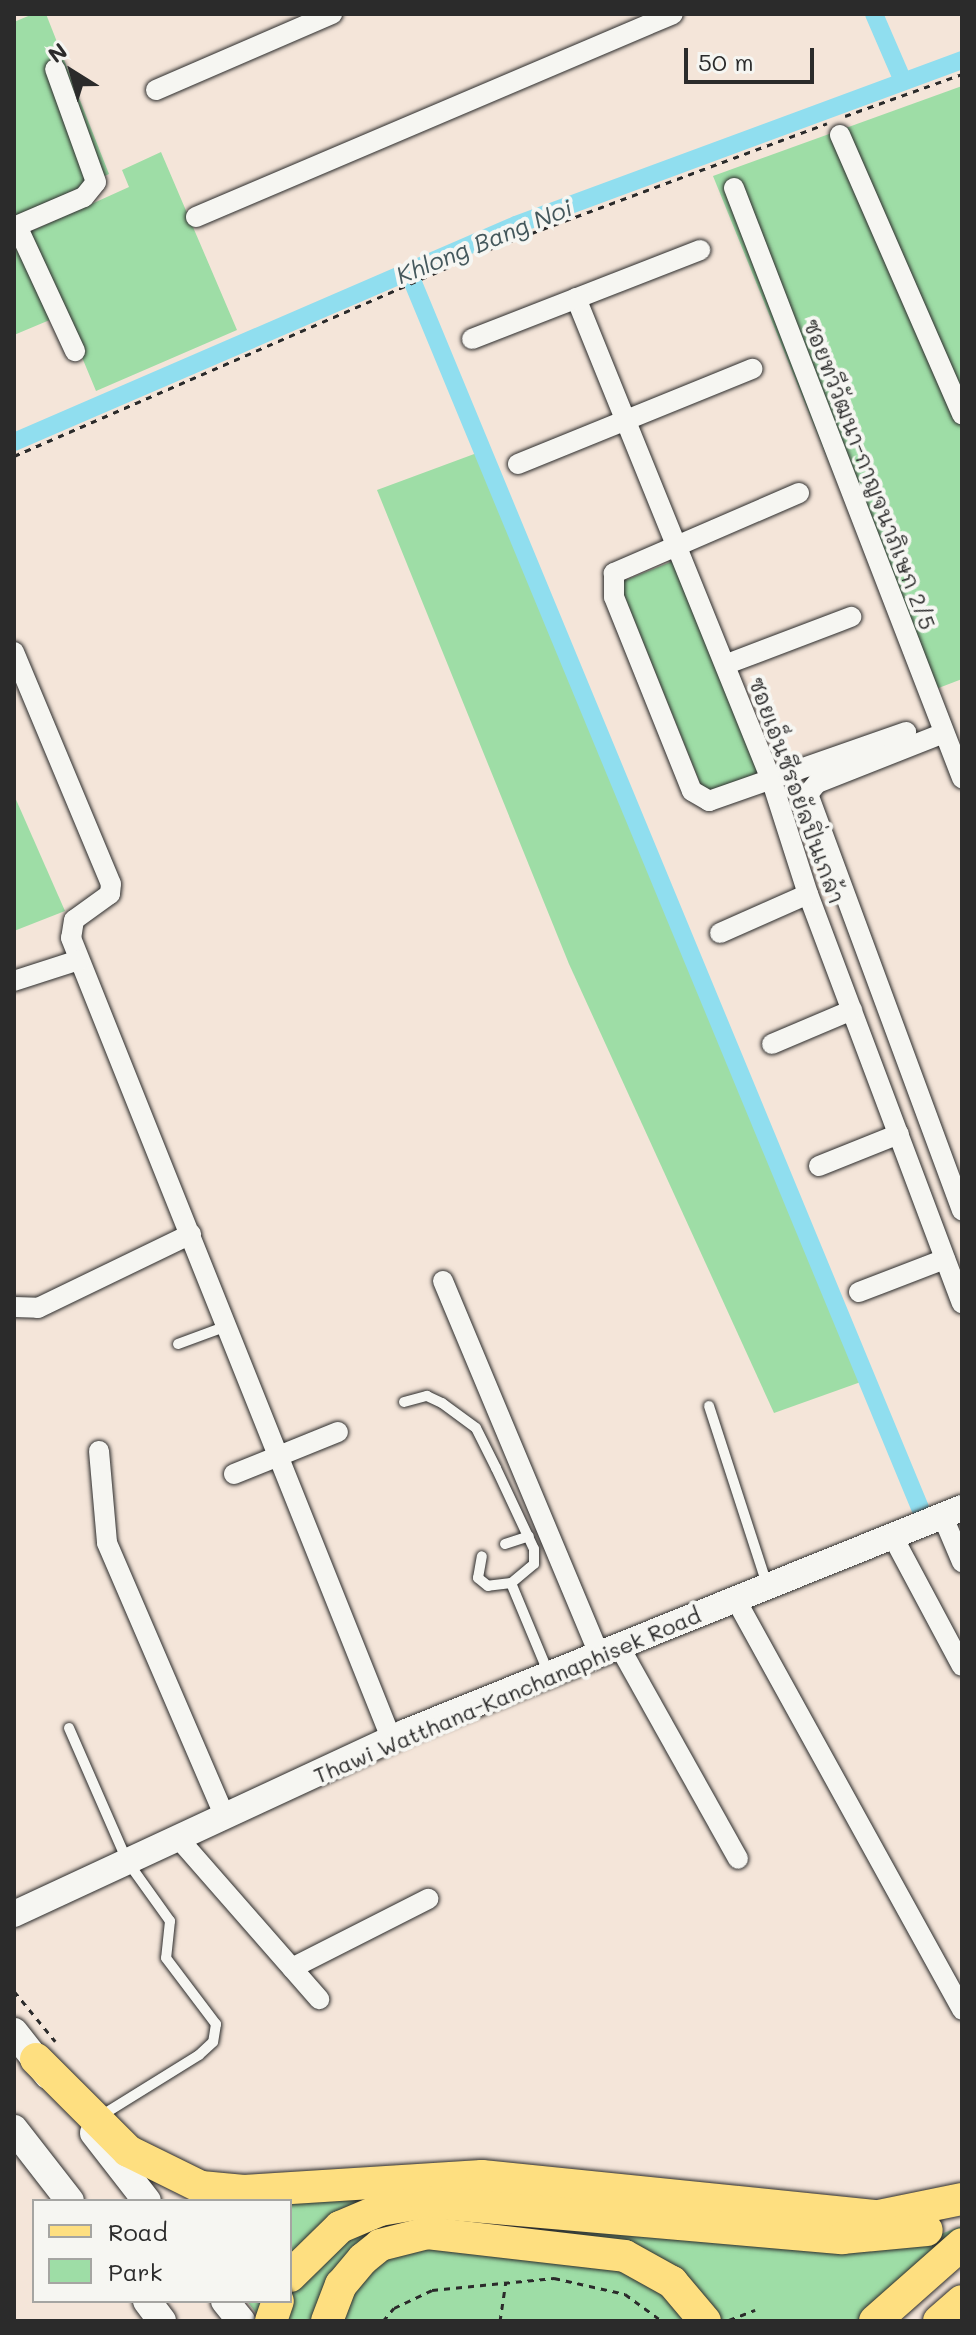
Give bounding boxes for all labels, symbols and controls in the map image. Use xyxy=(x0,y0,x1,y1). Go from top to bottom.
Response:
north arrow xyxy=(32,32,112,112)
scale bar xyxy=(688,32,818,82)
text: N xyxy=(42,36,73,69)
text: 50 m xyxy=(698,46,754,77)
water label: Khlong Bang Noi xyxy=(392,193,576,289)
street label: ซอยทวีวัฒนา-กาญจนาภิเษก 2/5 xyxy=(798,315,942,633)
street label: ซอยเอ็นซีรอยัลปิ่นเกล้า xyxy=(744,673,850,907)
street label: Thawi Watthana-Kanchanaphisek Road xyxy=(310,1601,704,1789)
legend xyxy=(32,2199,292,2303)
text: Road xyxy=(108,2216,168,2247)
text: Park xyxy=(108,2256,162,2287)

